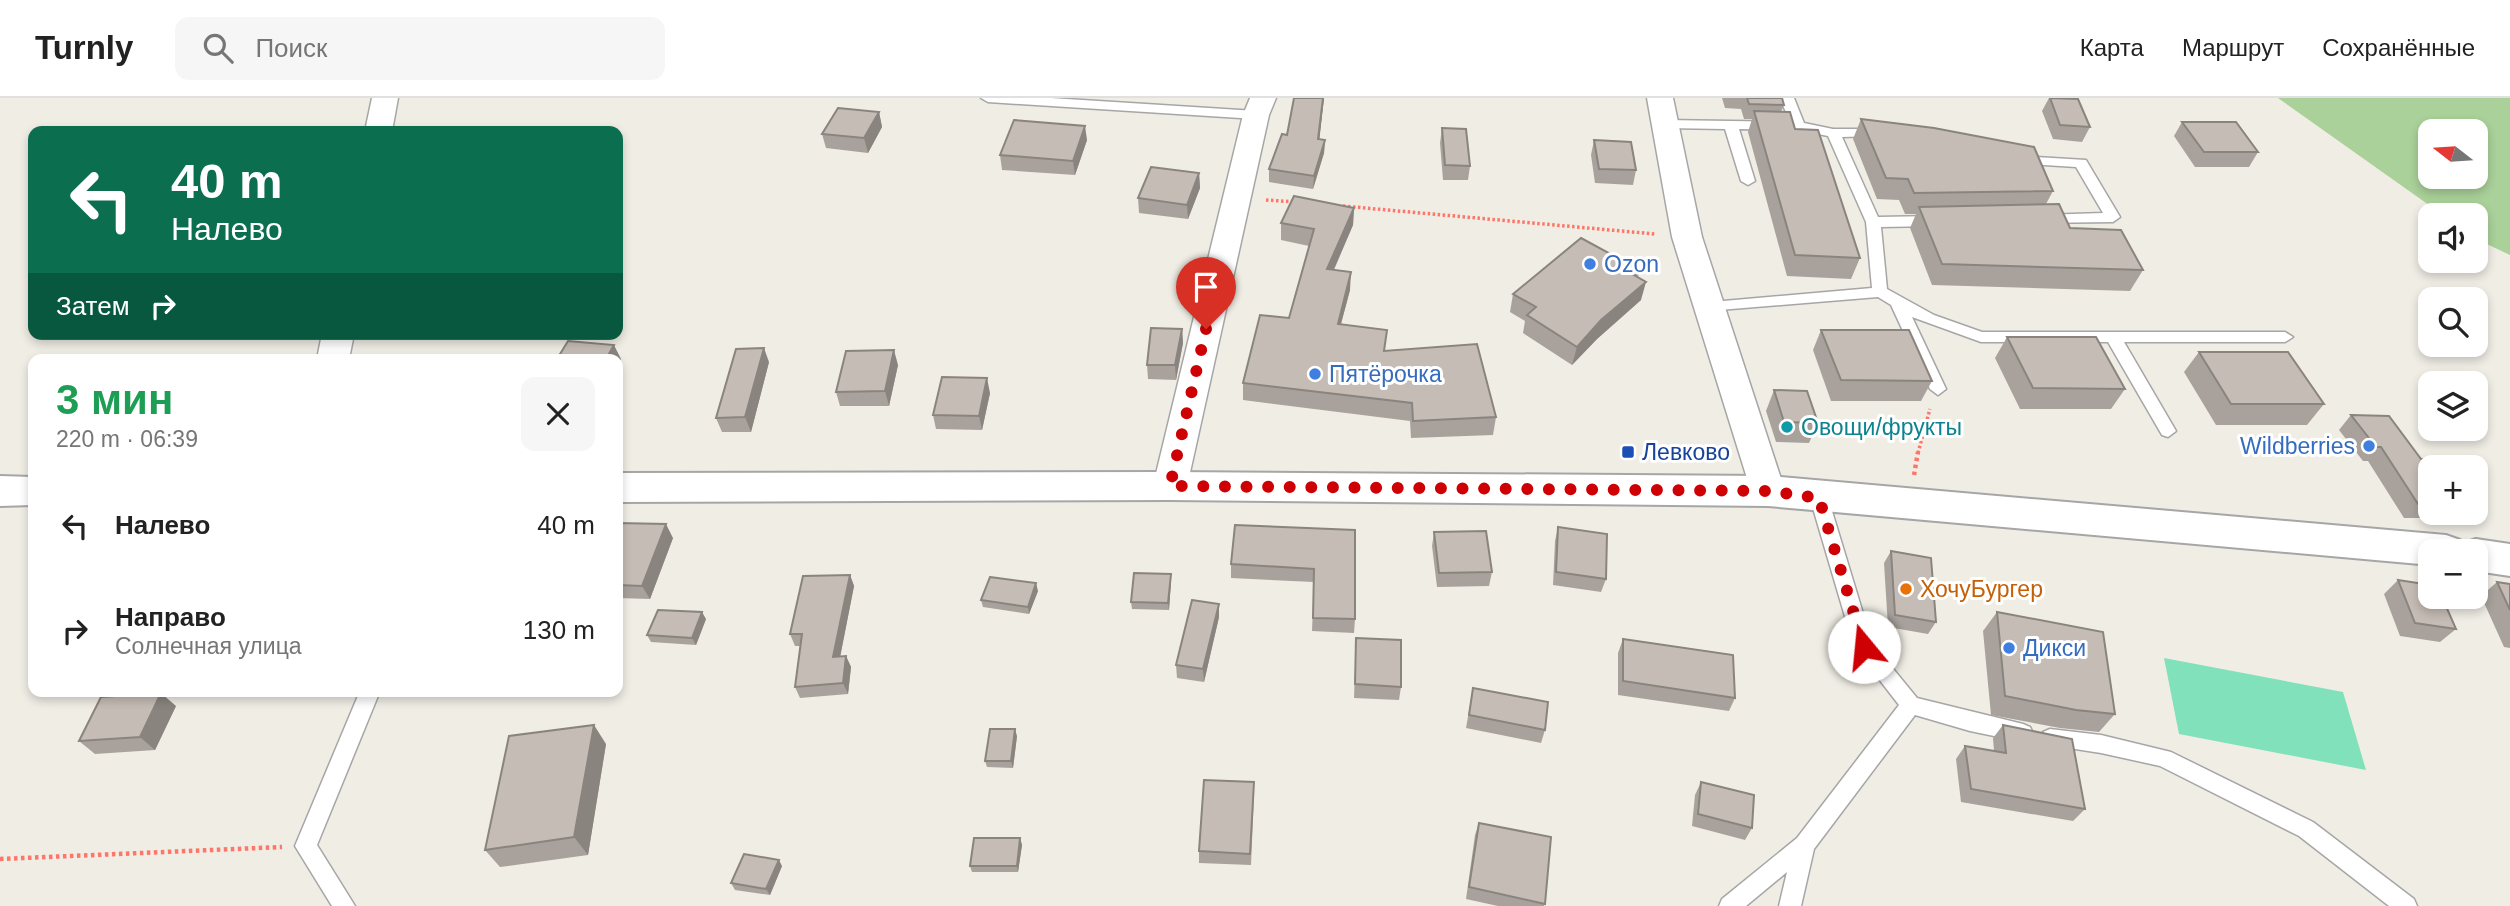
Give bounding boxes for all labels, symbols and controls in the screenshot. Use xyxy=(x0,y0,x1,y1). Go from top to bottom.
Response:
search box xyxy=(175,17,665,80)
text: Turnly xyxy=(35,29,133,66)
icon: search xyxy=(199,29,237,67)
text: Поиск xyxy=(255,33,327,63)
text: Карта xyxy=(2080,34,2144,61)
text: Маршрут xyxy=(2182,34,2284,61)
text: Сохранённые xyxy=(2322,34,2475,61)
north arrow xyxy=(2418,119,2488,189)
map controls xyxy=(2418,119,2488,609)
icon: left xyxy=(56,154,147,245)
text: 40 m xyxy=(171,154,283,208)
button: sound xyxy=(2418,203,2488,273)
text: Налево xyxy=(171,211,283,247)
place label: Ozon xyxy=(1604,251,1659,277)
marker: Ozon xyxy=(1582,256,1598,272)
pin xyxy=(1176,257,1236,329)
icon: arrive xyxy=(1187,268,1225,306)
icon: right xyxy=(144,287,182,325)
button: search xyxy=(2418,287,2488,357)
text: Затем xyxy=(56,291,130,321)
place label: Пятёрочка xyxy=(1329,361,1442,387)
marker: Пятёрочка xyxy=(1307,366,1323,382)
button: layers xyxy=(2418,371,2488,441)
text: 3 мин xyxy=(56,376,173,423)
button: close xyxy=(521,377,595,451)
place label: Овощи/фрукты xyxy=(1801,414,1962,440)
marker: Овощи/фрукты xyxy=(1779,419,1795,435)
text: 220 m · 06:39 xyxy=(56,426,198,452)
place label: Wildberries xyxy=(2240,433,2355,459)
marker: Wildberries xyxy=(2361,438,2377,454)
place label: Левково xyxy=(1642,439,1730,465)
marker: Левково xyxy=(1620,444,1636,460)
button: + xyxy=(2418,455,2488,525)
icon: left xyxy=(56,507,94,545)
text: Налево xyxy=(115,510,210,540)
text: 40 m xyxy=(537,510,595,540)
button: − xyxy=(2418,539,2488,609)
place label: ХочуБургер xyxy=(1920,576,2043,602)
marker: ХочуБургер xyxy=(1898,581,1914,597)
text: Направо xyxy=(115,602,226,632)
position arrow xyxy=(1827,610,1901,684)
icon: right xyxy=(56,612,94,650)
text: 130 m xyxy=(523,615,595,645)
text: Солнечная улица xyxy=(115,633,302,659)
place label: Дикси xyxy=(2023,635,2086,661)
marker: Дикси xyxy=(2001,640,2017,656)

